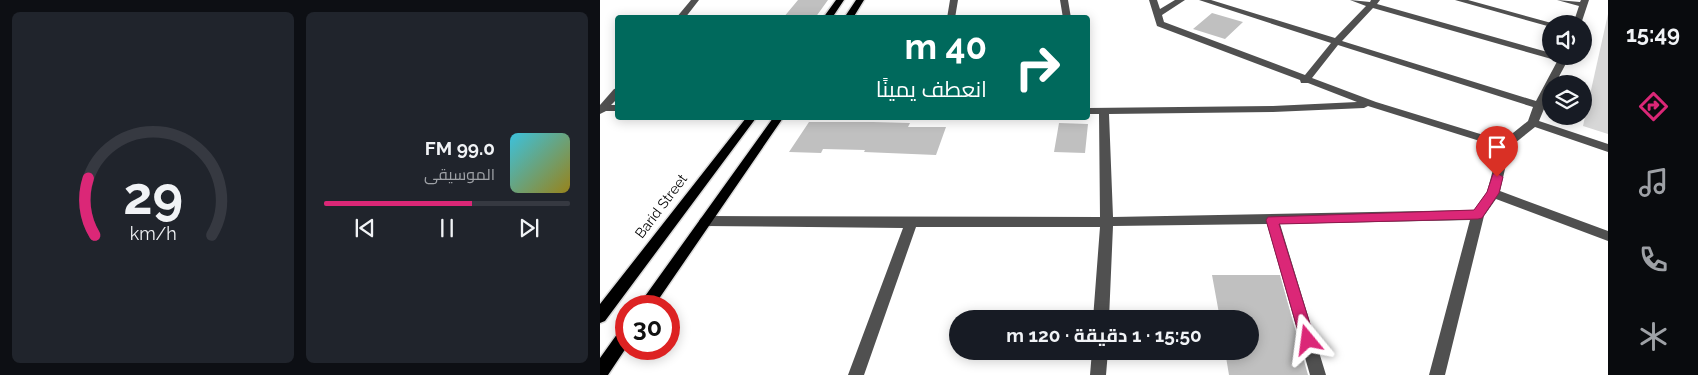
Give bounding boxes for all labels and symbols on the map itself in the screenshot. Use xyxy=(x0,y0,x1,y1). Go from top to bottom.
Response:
pin xyxy=(1476,126,1518,177)
street label: Barid Street xyxy=(632,171,690,241)
speed limit sign: 30 xyxy=(615,295,680,360)
position arrow xyxy=(1281,313,1333,365)

